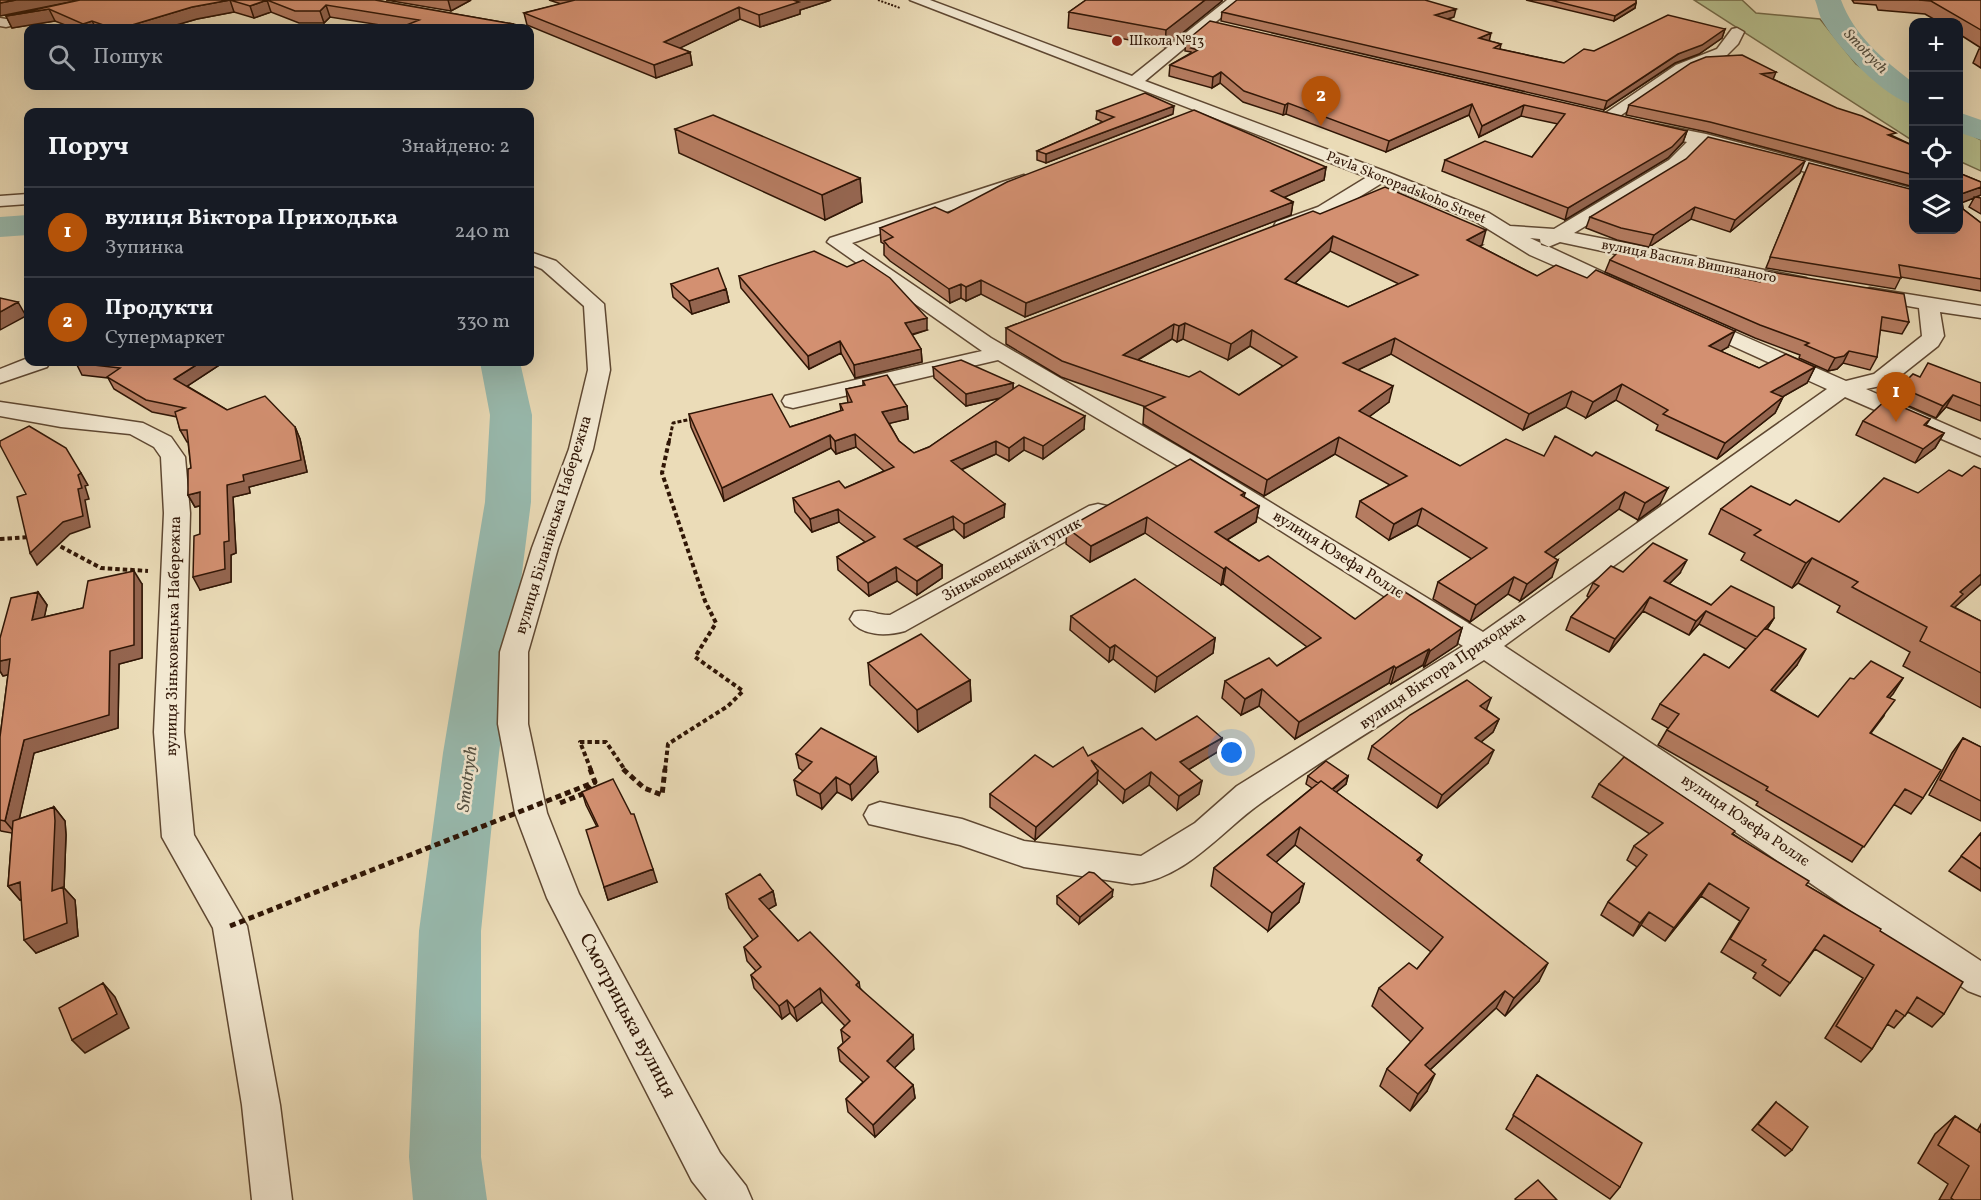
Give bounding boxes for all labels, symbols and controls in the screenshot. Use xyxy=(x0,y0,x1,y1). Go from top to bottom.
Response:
map controls xyxy=(1909,18,1963,234)
button: + xyxy=(1909,18,1963,72)
search box xyxy=(24,24,534,90)
water label: Smotrych xyxy=(1838,25,1892,79)
place label: Школа №13 xyxy=(1129,32,1204,51)
marker: Школа №13 xyxy=(1110,34,1124,48)
icon: search xyxy=(45,41,78,74)
text: Пошук xyxy=(93,42,163,73)
button: − xyxy=(1909,72,1963,126)
pin: 2 xyxy=(1302,76,1340,126)
button: locate xyxy=(1909,126,1963,180)
text: Поруч xyxy=(48,129,129,165)
text: Знайдено: 2 xyxy=(401,133,510,161)
street label: Pavla Skoropadskoho Street xyxy=(1323,147,1489,229)
button: layers xyxy=(1909,180,1963,234)
text: вулиця Віктора Приходька xyxy=(105,203,398,234)
text: 1 xyxy=(63,218,72,246)
text: 240 m xyxy=(455,218,510,246)
text: Зупинка xyxy=(105,234,184,262)
street label: вулиця Василя Вишиваного xyxy=(1600,236,1778,288)
text: Продукти xyxy=(105,293,213,324)
text: 2 xyxy=(62,308,73,336)
text: 330 m xyxy=(456,308,510,336)
text: Супермаркет xyxy=(105,324,225,352)
pin: 1 xyxy=(1876,372,1916,422)
street label: вулиця Біланівська Набережна xyxy=(510,413,598,637)
street label: вулиця Юзефа Роллє xyxy=(1268,506,1408,604)
street label: Зіньковецький тупик xyxy=(938,512,1086,608)
street label: вулиця Зіньковецька Набережна xyxy=(161,516,187,756)
street label: вулиця Віктора Приходька xyxy=(1355,607,1531,735)
your location xyxy=(1217,738,1246,767)
water label: Smotrych xyxy=(452,745,484,813)
street label: вулиця Юзефа Роллє xyxy=(1676,770,1814,872)
street label: Смотрицька вулиця xyxy=(572,929,682,1103)

